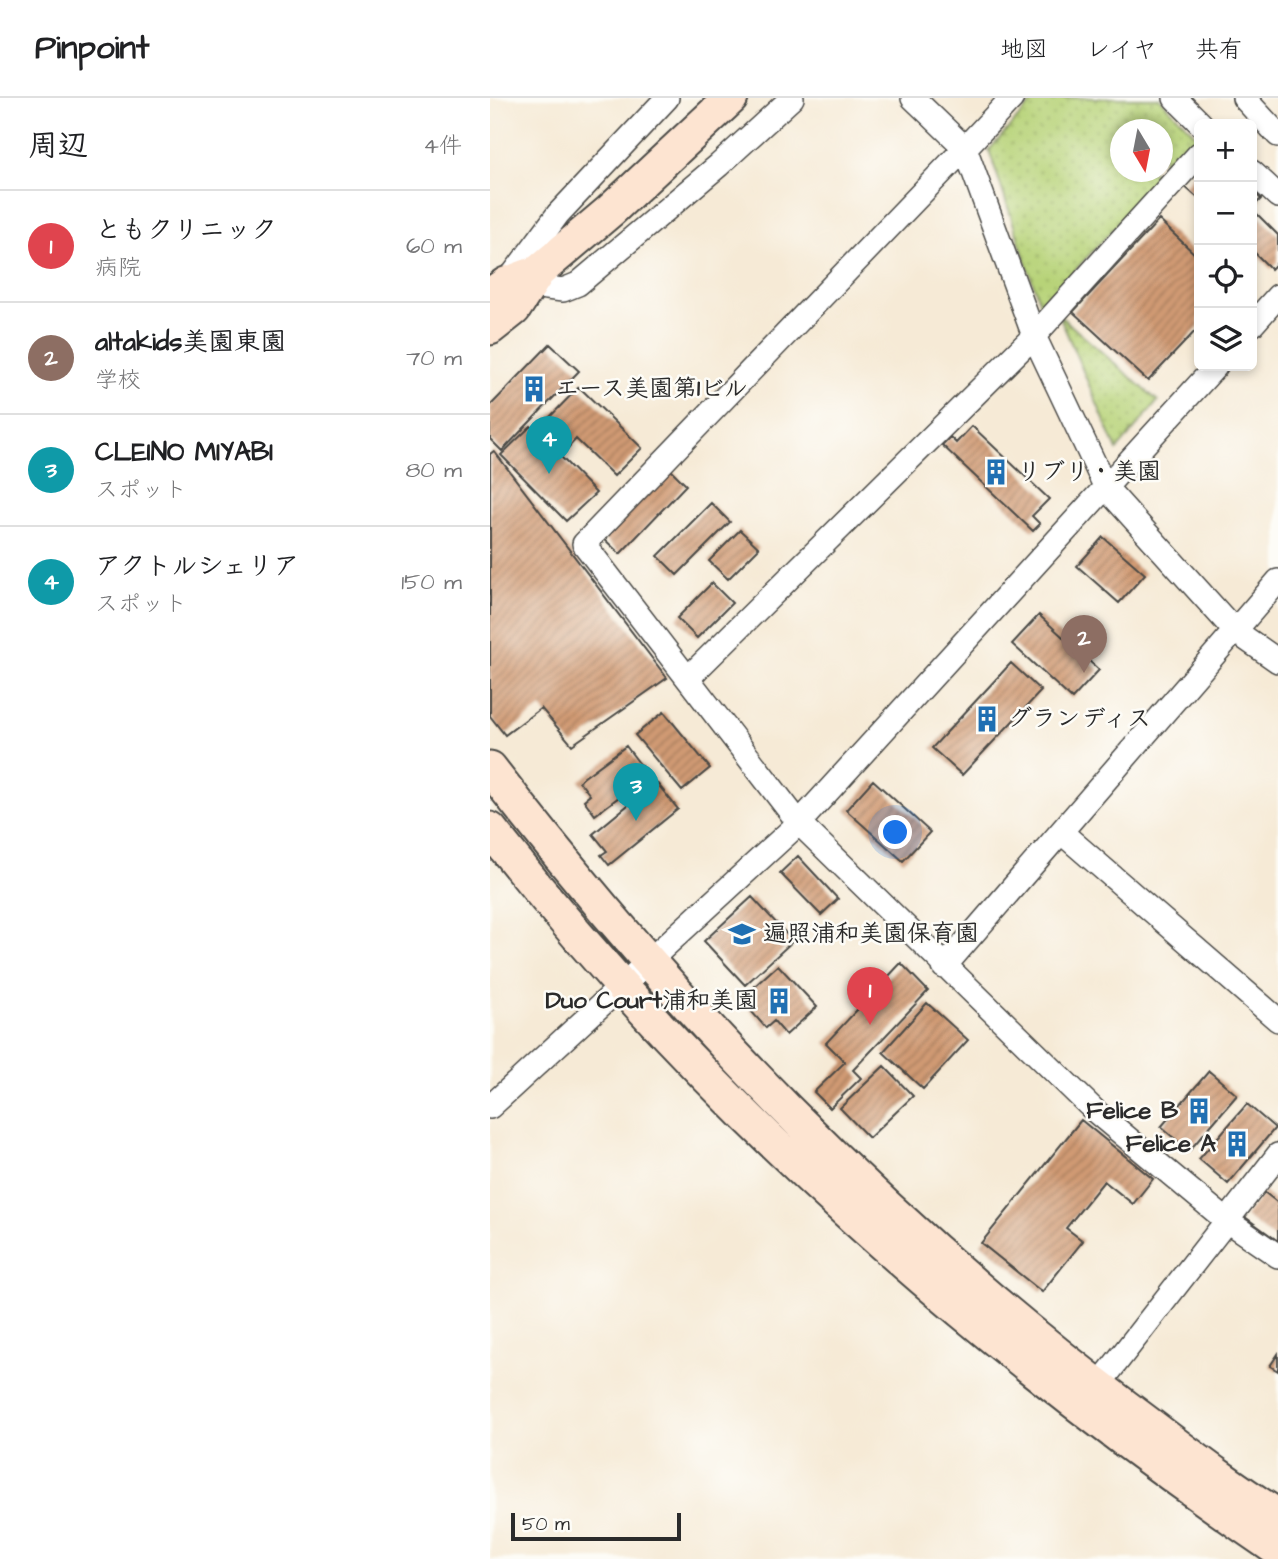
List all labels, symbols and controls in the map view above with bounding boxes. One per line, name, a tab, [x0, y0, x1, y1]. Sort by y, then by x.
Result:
text: Pinpoint	[35, 25, 149, 71]
text: 地図	[1000, 33, 1048, 67]
text: レイヤ	[1086, 33, 1157, 67]
text: 共有	[1195, 33, 1243, 67]
north arrow	[1110, 119, 1173, 182]
map controls	[1194, 119, 1257, 371]
button: +	[1194, 119, 1257, 182]
text: 周辺	[28, 125, 88, 167]
text: 4件	[423, 130, 462, 162]
button: −	[1194, 182, 1257, 245]
text: ともクリニック	[95, 212, 277, 248]
text: 1	[50, 230, 52, 262]
text: 60 m	[406, 230, 462, 262]
button: locate	[1194, 245, 1257, 308]
text: 病院	[95, 252, 141, 284]
button: layers	[1194, 308, 1257, 371]
text: altakids美園東園	[95, 324, 286, 360]
text: 2	[44, 342, 58, 374]
text: 70 m	[406, 342, 462, 374]
text: 学校	[95, 364, 141, 396]
place label: エース美園第1ビル	[555, 372, 748, 406]
building icon: エース美園第1ビル	[519, 374, 549, 404]
pin: 4	[526, 416, 572, 474]
text: CLEINO MIYABI	[95, 434, 273, 470]
text: 3	[45, 454, 57, 486]
text: 80 m	[405, 454, 462, 486]
place label: リブリ・美園	[1017, 455, 1161, 489]
building icon: リブリ・美園	[981, 457, 1011, 487]
text: スポット	[95, 474, 187, 506]
text: アクトルシェリア	[95, 548, 299, 584]
text: 4	[43, 566, 59, 598]
text: 150 m	[401, 566, 462, 598]
text: スポット	[95, 588, 187, 620]
pin: 2	[1061, 615, 1107, 673]
place label: グランディス	[1008, 702, 1151, 736]
building icon: グランディス	[972, 704, 1002, 734]
pin: 3	[613, 763, 659, 821]
your location	[878, 815, 912, 849]
place label: 遍照浦和美園保育園	[763, 917, 979, 951]
school or university icon: 遍照浦和美園保育園	[727, 919, 757, 949]
pin: 1	[847, 967, 893, 1025]
place label: Duo Court浦和美園	[546, 984, 758, 1018]
building icon: Duo Court浦和美園	[764, 986, 794, 1016]
place label: Felice B	[1086, 1094, 1179, 1128]
building icon: Felice B	[1184, 1096, 1214, 1126]
place label: Felice A	[1126, 1127, 1217, 1161]
building icon: Felice A	[1222, 1129, 1252, 1159]
scale bar	[511, 1510, 681, 1542]
text: 50 m	[522, 1511, 570, 1538]

